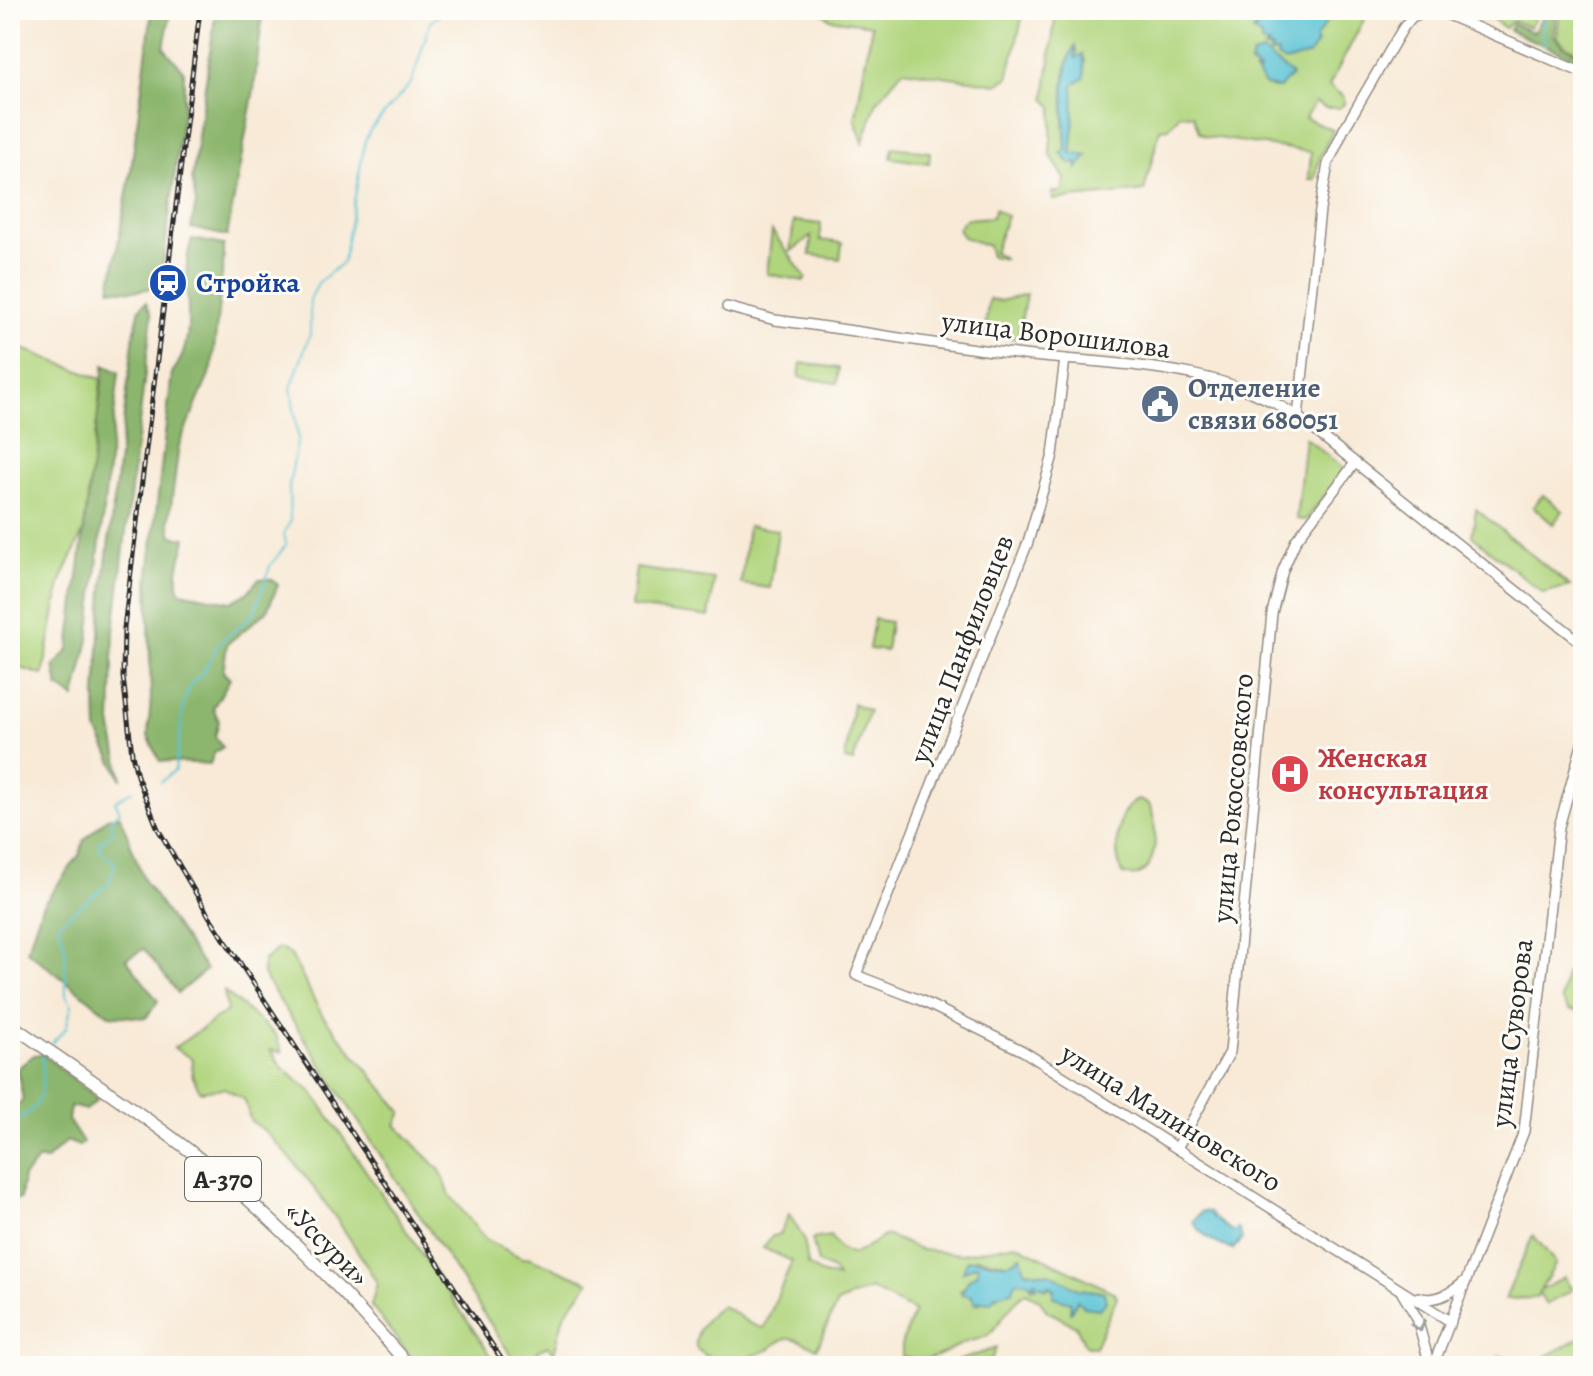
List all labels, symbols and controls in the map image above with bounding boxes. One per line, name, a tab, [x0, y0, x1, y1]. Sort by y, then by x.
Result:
station icon: Стройка	[147, 262, 189, 304]
place label: Стройка	[196, 264, 300, 302]
street label: улица Ворошилова	[938, 302, 1173, 368]
place label: Отделение связи 680051	[1188, 369, 1338, 439]
public building icon: Отделение связи 680051	[1139, 383, 1181, 425]
street label: улица Панфиловцев	[901, 529, 1023, 770]
street label: улица Рокоссовского	[1203, 672, 1263, 925]
place label: Женская консультация	[1318, 739, 1489, 809]
hospital icon: Женская консультация	[1269, 753, 1311, 795]
street label: улица Суворова	[1481, 937, 1542, 1130]
street label: улица Малиновского	[1053, 1034, 1289, 1201]
road number: А-370	[185, 1157, 261, 1201]
street label: «Уссури»	[276, 1193, 378, 1295]
one-way arrow	[1410, 1319, 1426, 1333]

